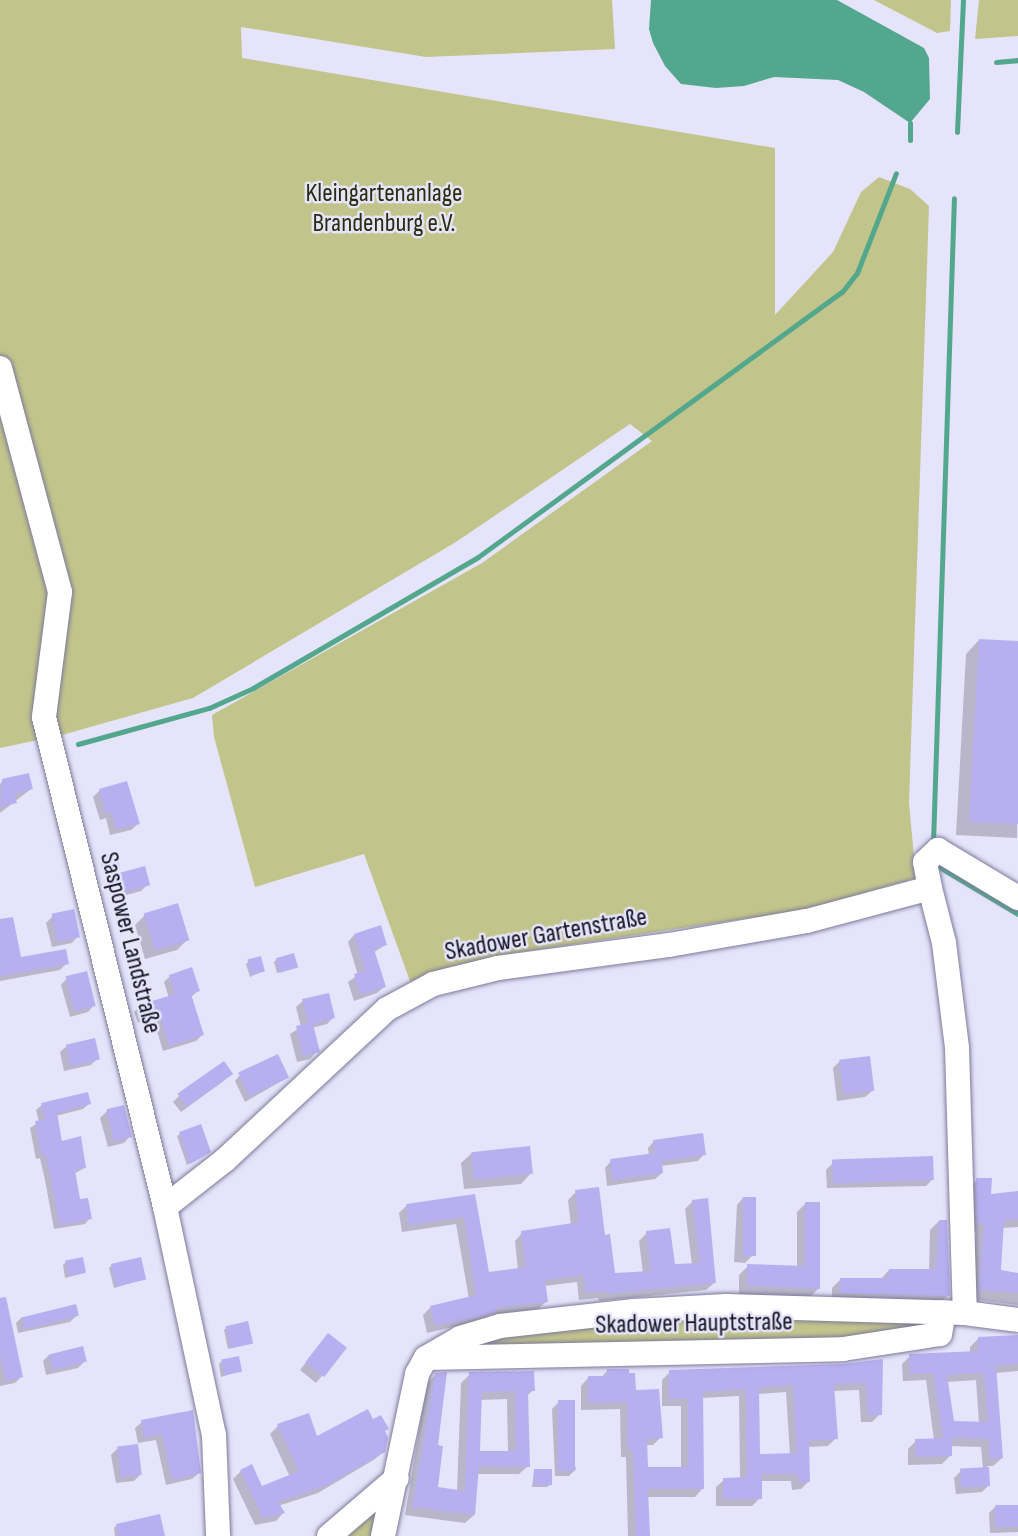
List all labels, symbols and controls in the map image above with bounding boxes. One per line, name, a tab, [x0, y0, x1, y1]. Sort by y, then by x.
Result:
park label: Kleingartenanlage Brandenburg e.V.	[306, 178, 462, 240]
street label: Saspower Landstraße	[92, 849, 168, 1037]
street label: Skadower Gartenstraße	[442, 902, 650, 968]
street label: Skadower Hauptstraße	[595, 1307, 793, 1341]

